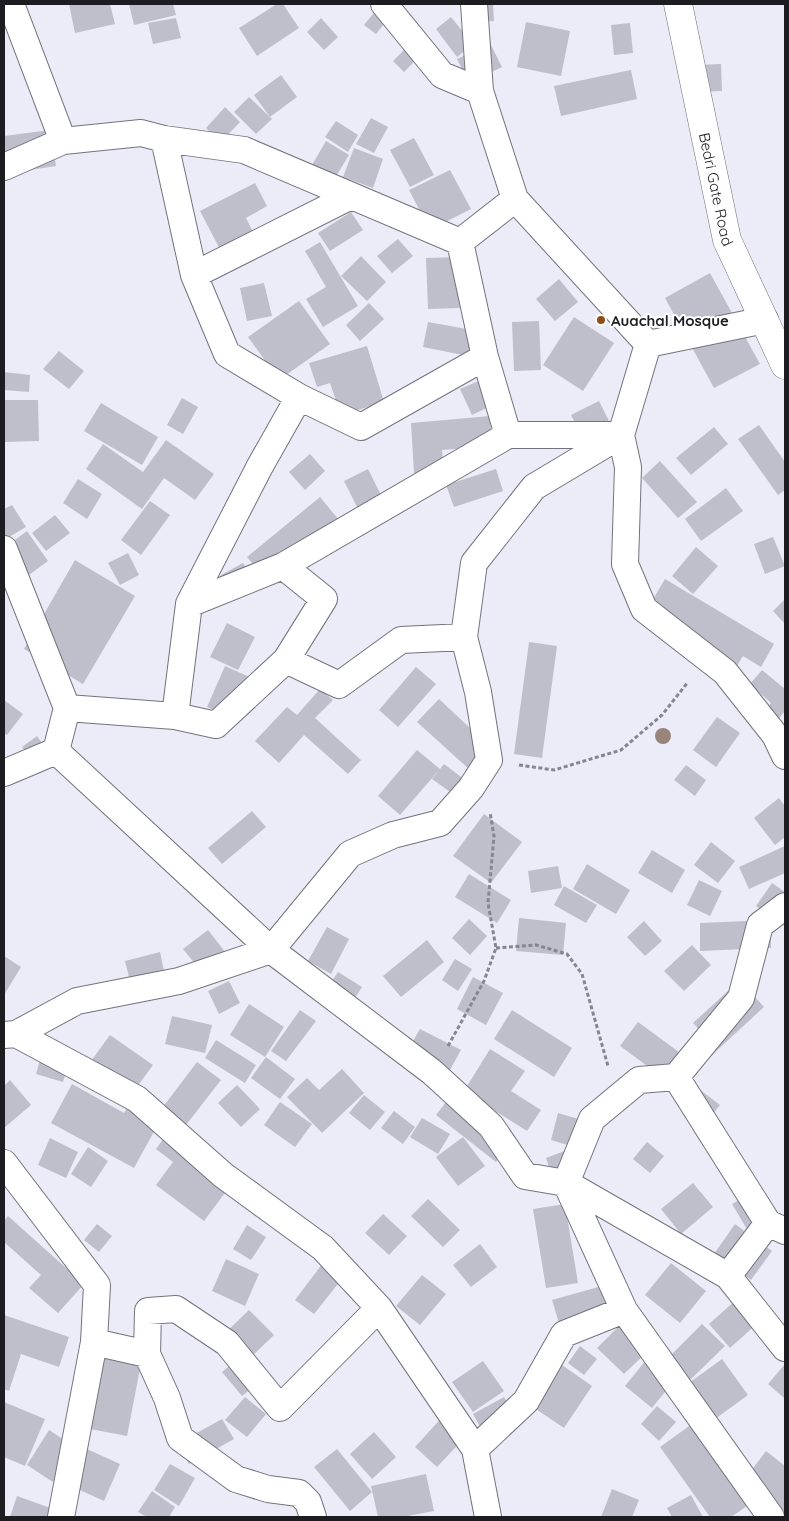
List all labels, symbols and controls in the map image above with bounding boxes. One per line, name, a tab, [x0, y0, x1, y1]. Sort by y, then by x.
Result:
street label: Bedri Gate Road	[695, 131, 738, 249]
place label: Auachal Mosque	[611, 311, 729, 330]
marker: Auachal Mosque	[595, 314, 607, 326]

